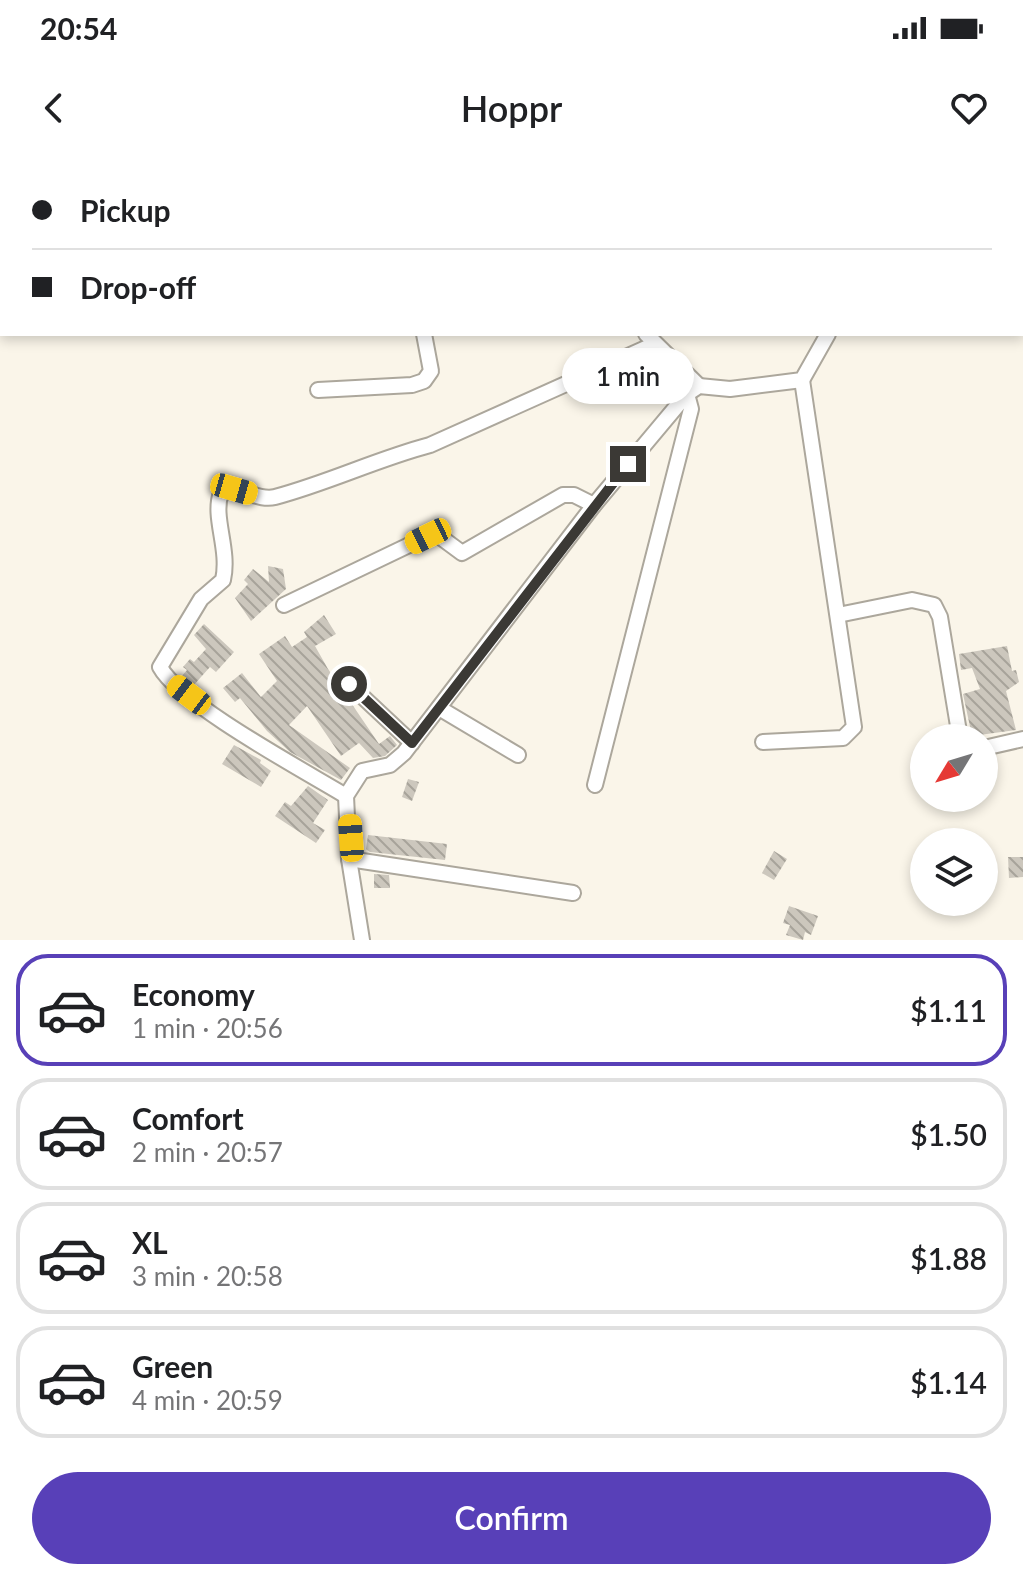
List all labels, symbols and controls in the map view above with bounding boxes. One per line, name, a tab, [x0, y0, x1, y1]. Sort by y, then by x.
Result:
text: 20:54	[40, 10, 117, 46]
icon: back	[32, 86, 76, 130]
text: Hoppr	[461, 86, 562, 130]
icon: heart	[947, 86, 991, 130]
text: Pickup	[80, 192, 171, 228]
text: Drop-off	[80, 269, 196, 305]
callout: 1 min	[562, 348, 694, 404]
text: 1 min	[596, 360, 660, 392]
route end	[610, 446, 646, 482]
car	[208, 471, 260, 507]
car	[401, 515, 455, 557]
route start	[331, 666, 367, 702]
car	[163, 671, 215, 719]
north arrow	[910, 724, 998, 812]
map controls	[910, 724, 998, 916]
car	[337, 813, 365, 863]
button: layers	[910, 828, 998, 916]
icon: car	[36, 974, 108, 1046]
text: Economy	[132, 976, 255, 1012]
text: $1.11	[910, 992, 987, 1028]
text: 1 min · 20:56	[132, 1012, 283, 1044]
icon: car	[36, 1098, 108, 1170]
text: Comfort	[132, 1100, 244, 1136]
text: $1.50	[910, 1116, 987, 1152]
text: 2 min · 20:57	[132, 1136, 283, 1168]
icon: car	[36, 1222, 108, 1294]
text: XL	[132, 1224, 168, 1260]
text: $1.88	[910, 1240, 987, 1276]
text: 3 min · 20:58	[132, 1260, 283, 1292]
icon: car	[36, 1346, 108, 1418]
text: Green	[132, 1348, 213, 1384]
text: $1.14	[910, 1364, 987, 1400]
text: 4 min · 20:59	[132, 1384, 283, 1416]
button: Confirm	[32, 1472, 991, 1564]

